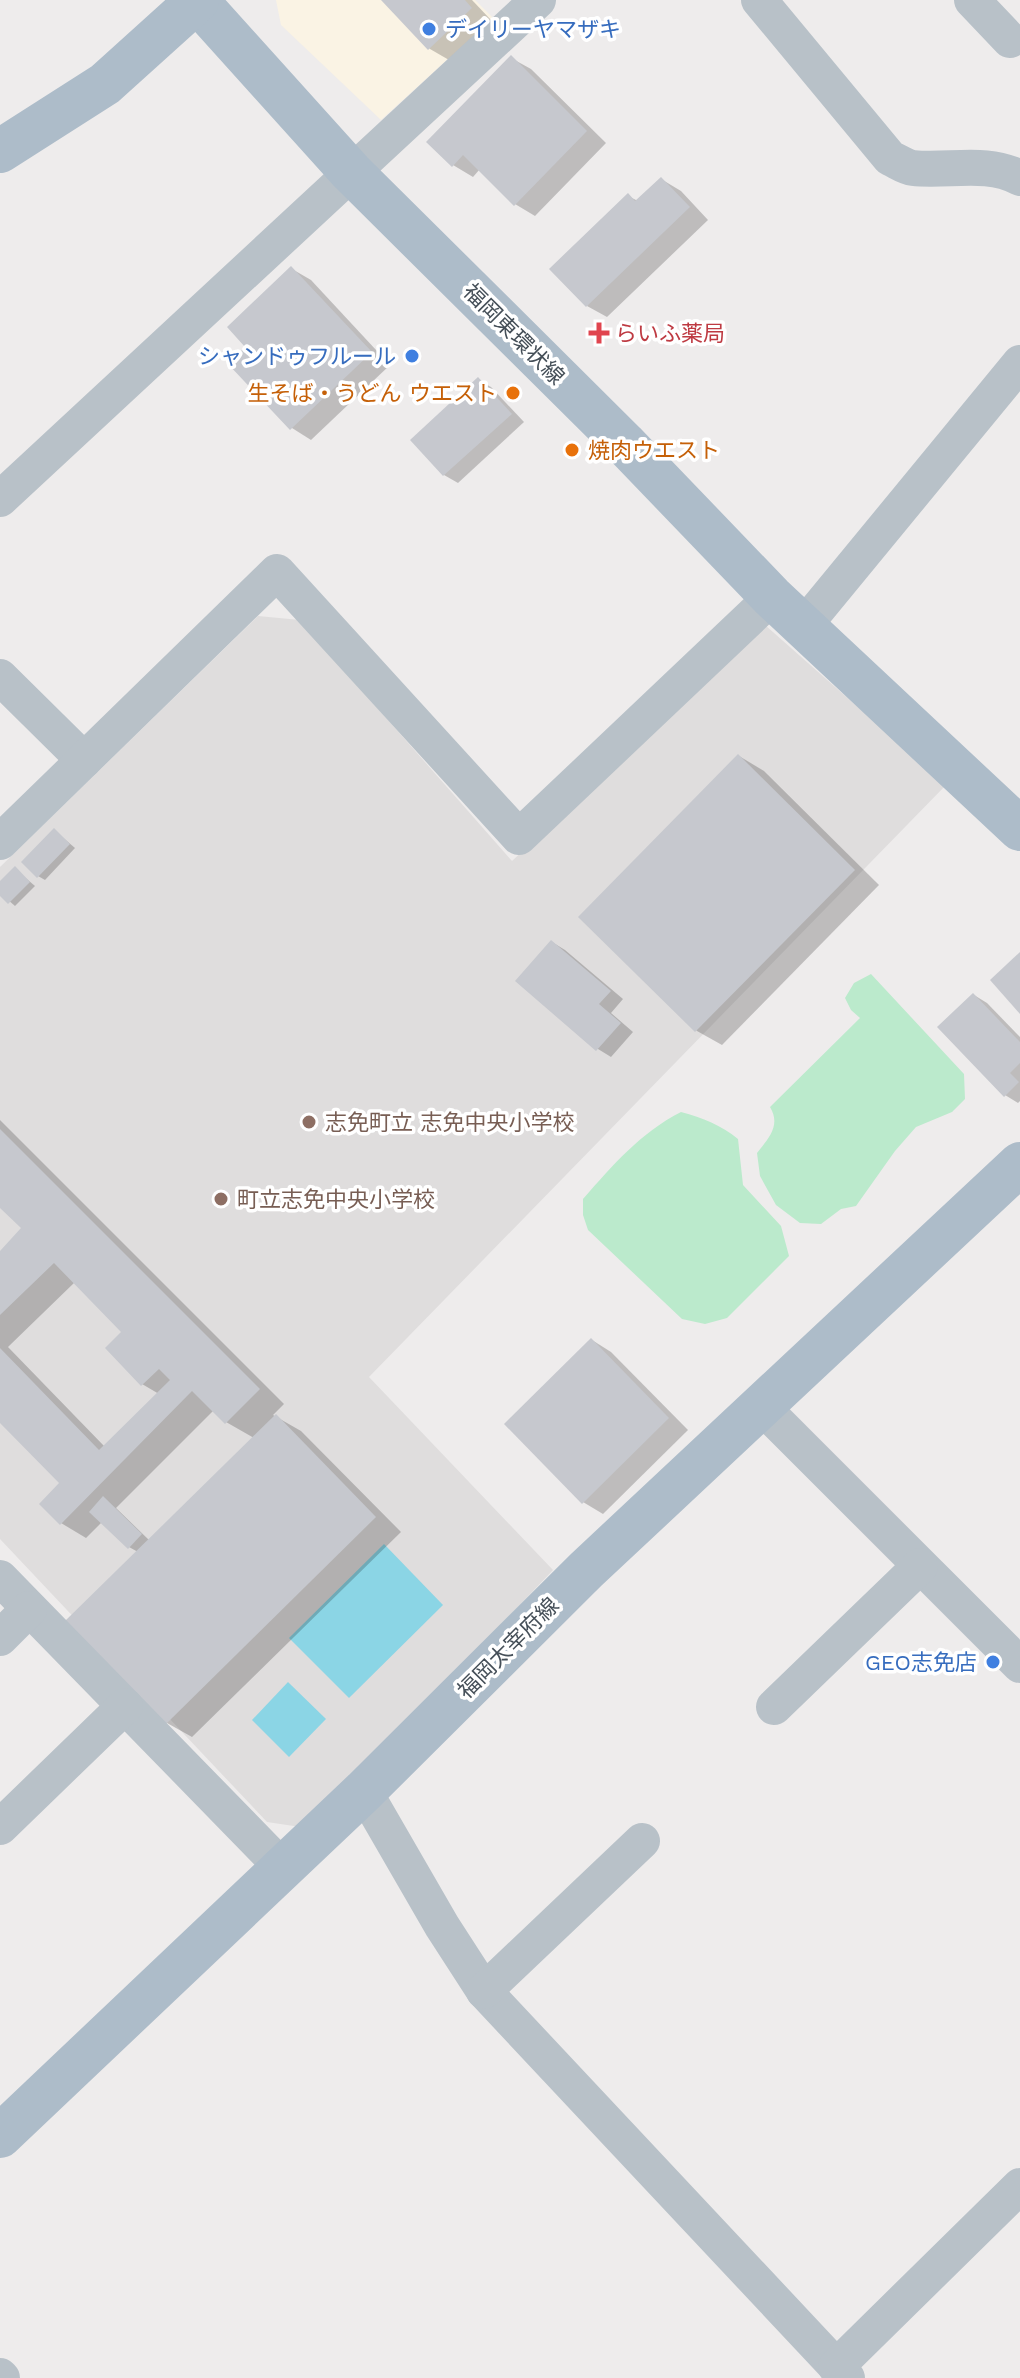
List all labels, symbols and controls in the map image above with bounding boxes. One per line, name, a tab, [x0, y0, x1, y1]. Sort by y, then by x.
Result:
place label: デイリーヤマザキ	[445, 17, 621, 42]
marker: デイリーヤマザキ	[420, 20, 438, 38]
street label: 福岡東環状線	[458, 278, 570, 390]
place label: らいふ薬局	[615, 321, 725, 346]
marker: らいふ薬局	[590, 324, 608, 342]
place label: シャンドゥフルール	[198, 344, 396, 369]
marker: シャンドゥフルール	[403, 347, 421, 365]
place label: 生そば・うどん ウエスト	[247, 381, 497, 406]
marker: 生そば・うどん ウエスト	[504, 384, 522, 402]
place label: 焼肉ウエスト	[588, 438, 720, 463]
marker: 焼肉ウエスト	[563, 441, 581, 459]
place label: 志免町立 志免中央小学校	[325, 1110, 575, 1135]
marker: 志免町立 志免中央小学校	[300, 1113, 318, 1131]
place label: 町立志免中央小学校	[237, 1187, 435, 1212]
marker: 町立志免中央小学校	[212, 1190, 230, 1208]
street label: 福岡太宰府線	[452, 1592, 564, 1704]
place label: GEO志免店	[865, 1650, 977, 1675]
marker: GEO志免店	[984, 1653, 1002, 1671]

